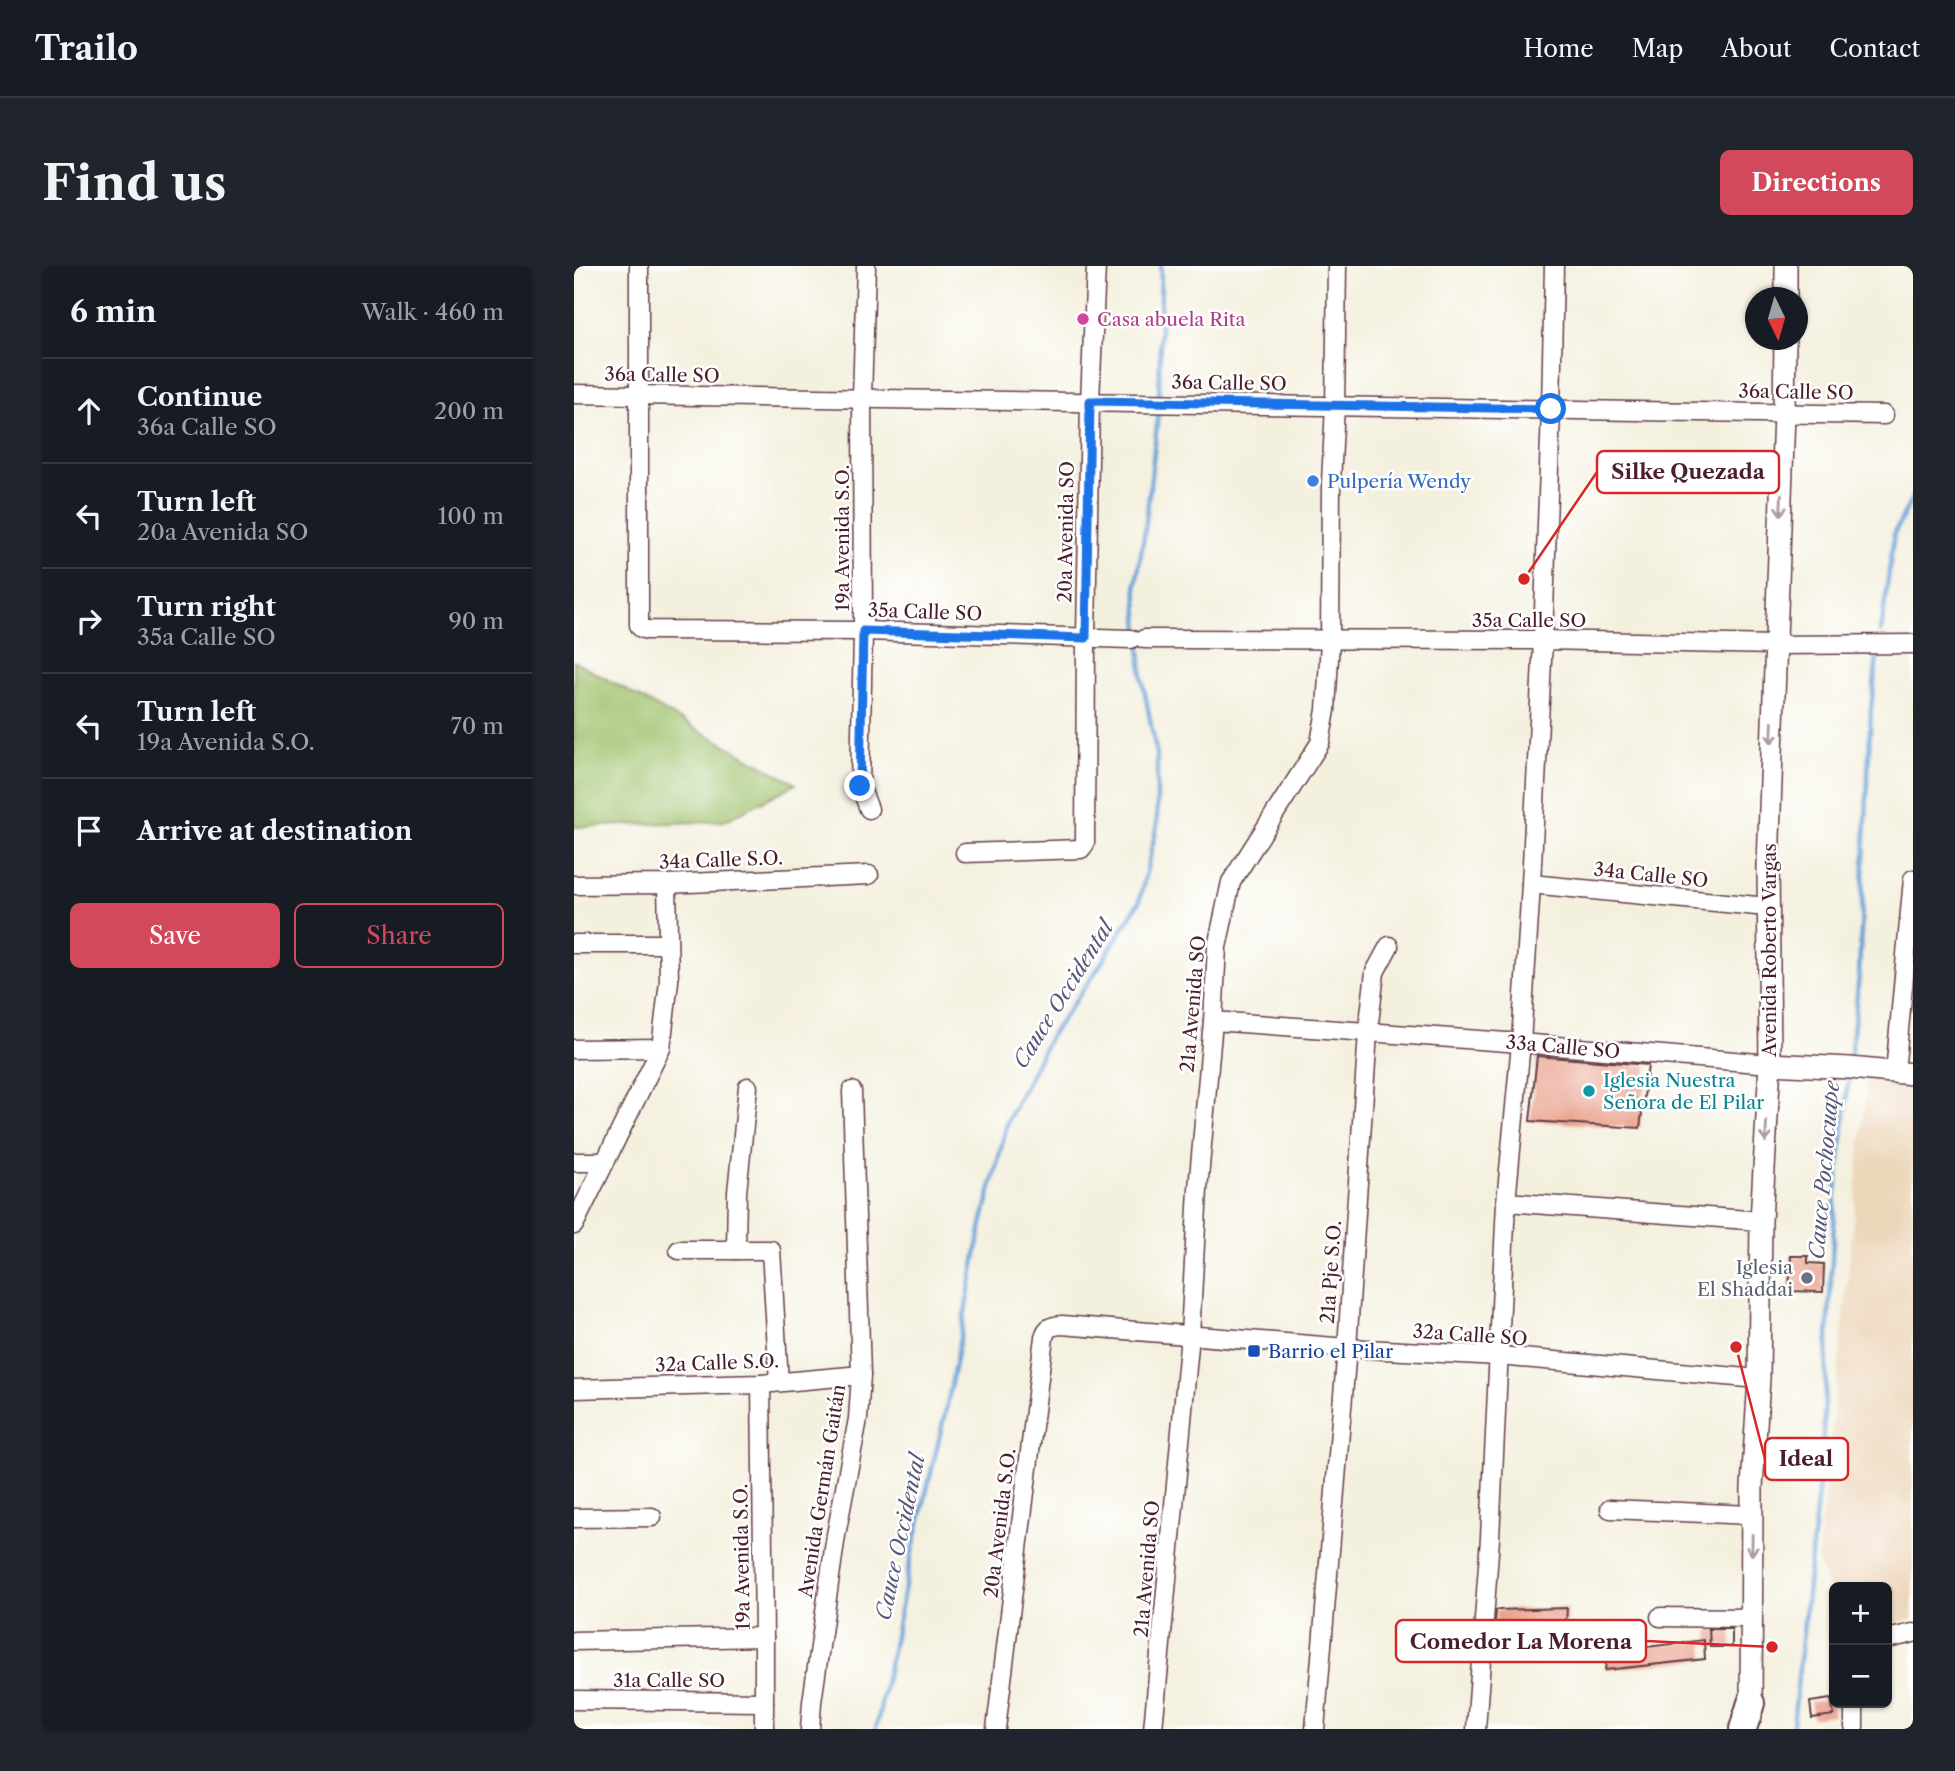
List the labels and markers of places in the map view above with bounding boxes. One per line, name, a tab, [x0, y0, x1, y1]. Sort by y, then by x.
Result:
place label: Casa abuela Rita	[1097, 308, 1246, 331]
marker: Casa abuela Rita	[1075, 311, 1091, 327]
callout: Silke Quezada	[1597, 451, 1779, 493]
place label: Pulpería Wendy	[1327, 470, 1471, 493]
marker: Pulpería Wendy	[1305, 473, 1321, 489]
place label: Iglesia Nuestra Señora de El Pilar	[1603, 1069, 1764, 1114]
marker: Iglesia Nuestra Señora de El Pilar	[1581, 1083, 1597, 1099]
place label: Iglesia El Shaddai	[1697, 1256, 1793, 1301]
marker: Iglesia El Shaddai	[1799, 1270, 1815, 1286]
place label: Barrio el Pilar	[1268, 1340, 1393, 1363]
marker: Barrio el Pilar	[1246, 1343, 1262, 1359]
callout: Ideal	[1765, 1438, 1848, 1480]
callout: Comedor La Morena	[1396, 1620, 1646, 1662]

